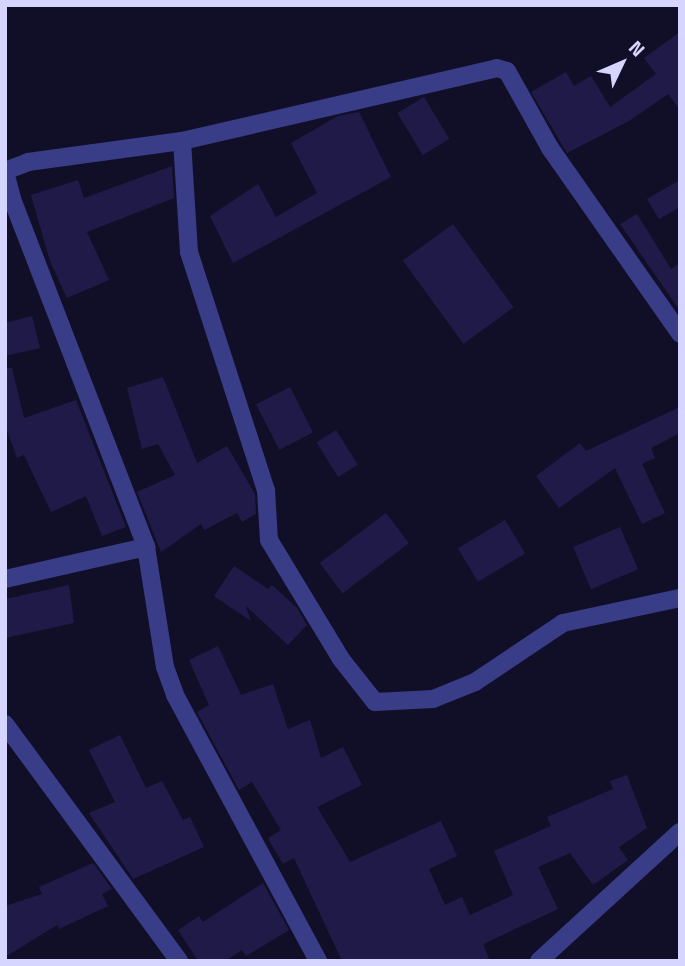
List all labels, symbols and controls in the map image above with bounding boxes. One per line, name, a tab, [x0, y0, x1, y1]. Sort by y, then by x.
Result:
north arrow	[587, 28, 657, 98]
text: N	[622, 33, 652, 63]

